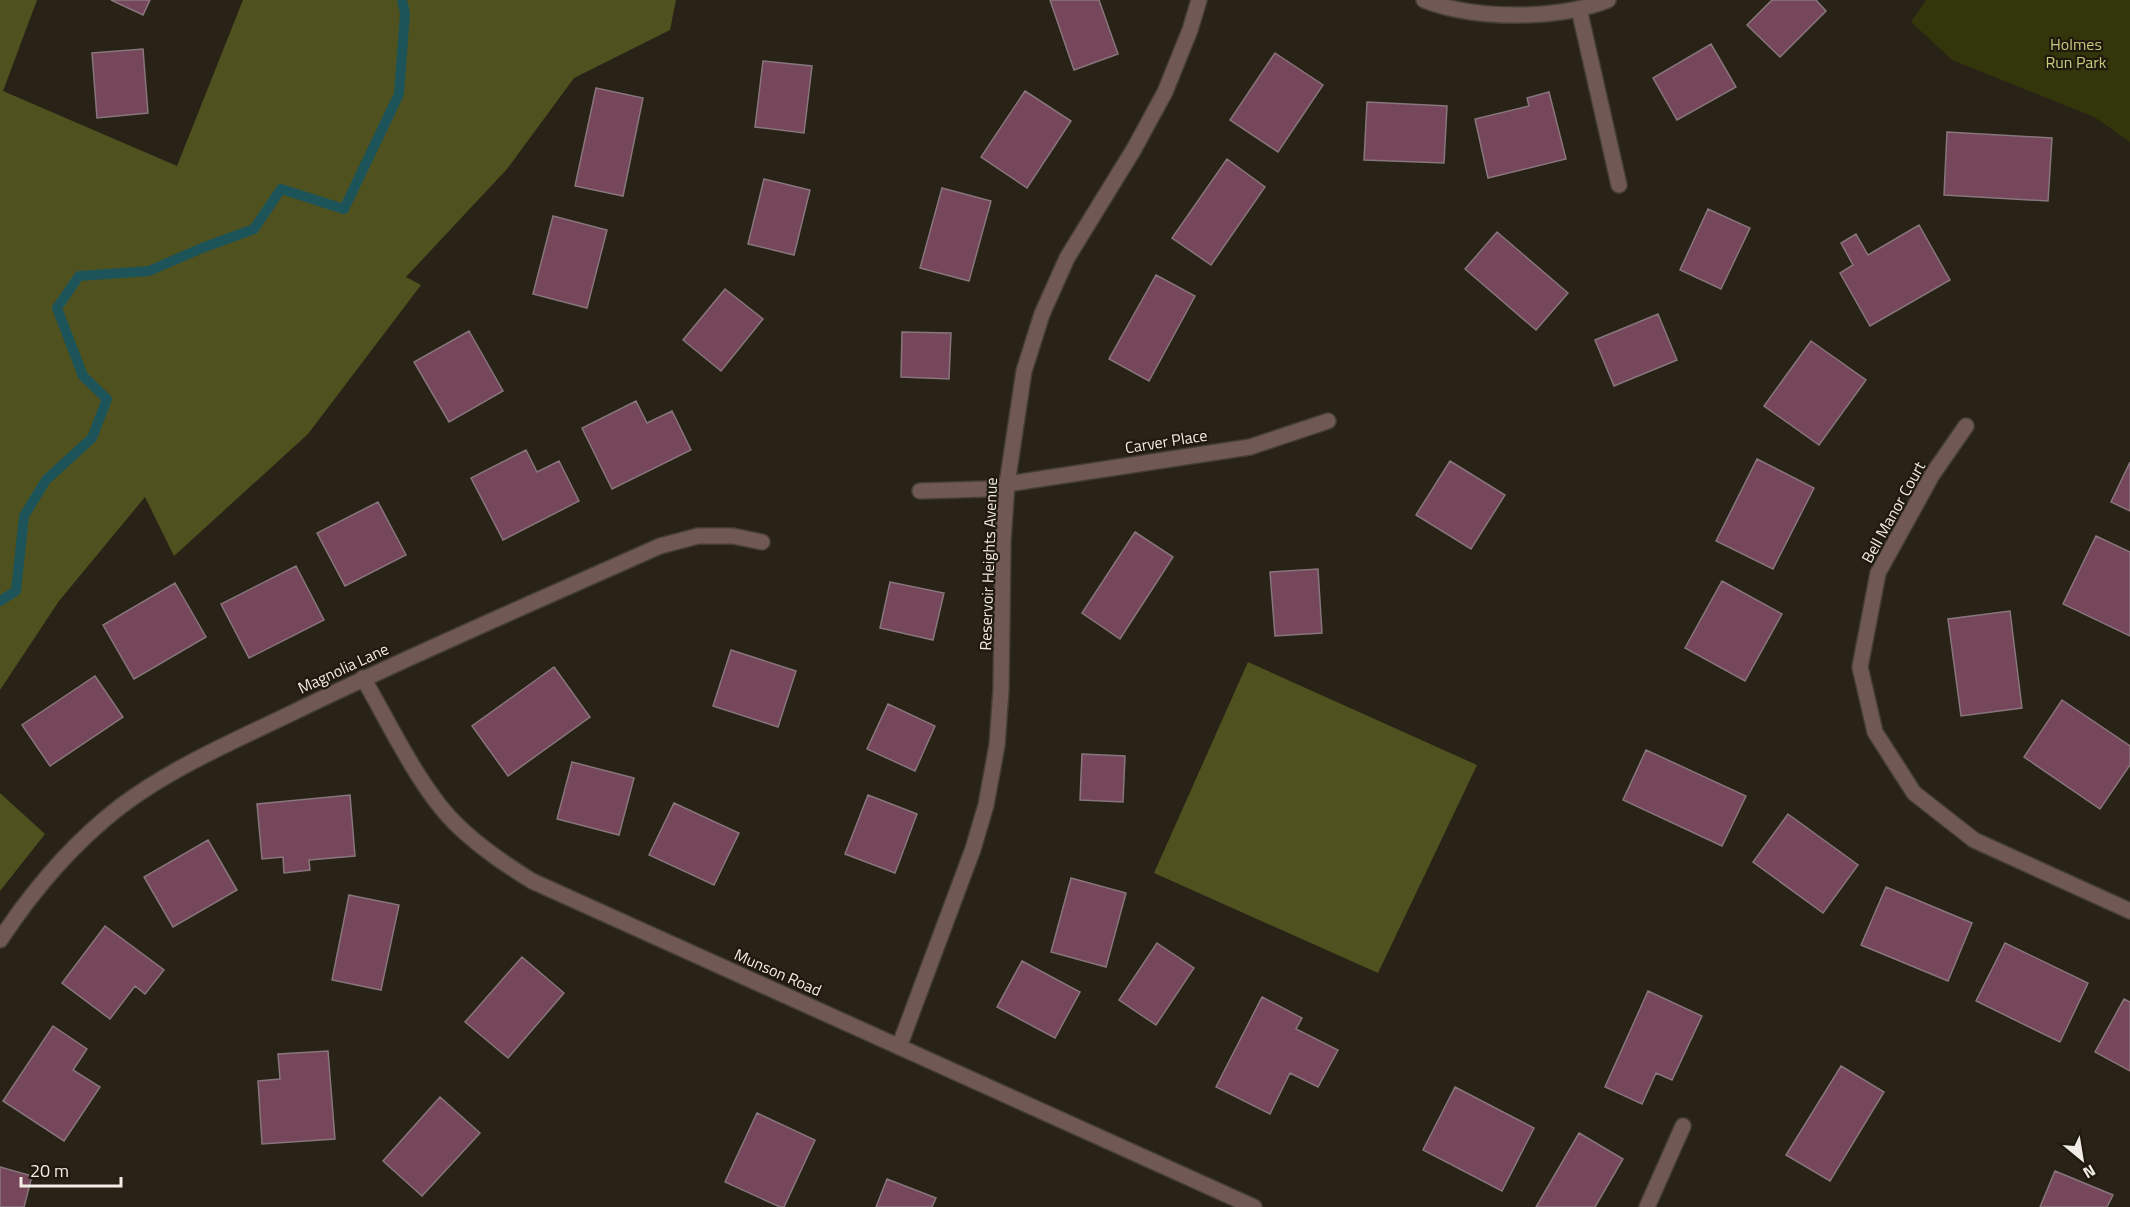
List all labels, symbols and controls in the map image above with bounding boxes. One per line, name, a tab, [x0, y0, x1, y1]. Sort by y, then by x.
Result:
park label: Holmes Run Park	[2045, 32, 2107, 74]
street label: Carver Place	[1123, 423, 1209, 459]
street label: Bell Manor Court	[1855, 456, 1931, 567]
street label: Reservoir Heights Avenue	[973, 477, 1003, 651]
street label: Magnolia Lane	[294, 636, 392, 700]
street label: Munson Road	[731, 942, 825, 1002]
north arrow	[2052, 1129, 2112, 1189]
scale bar	[21, 1150, 122, 1188]
text: 20 m	[30, 1157, 69, 1184]
text: N	[2079, 1159, 2100, 1185]

